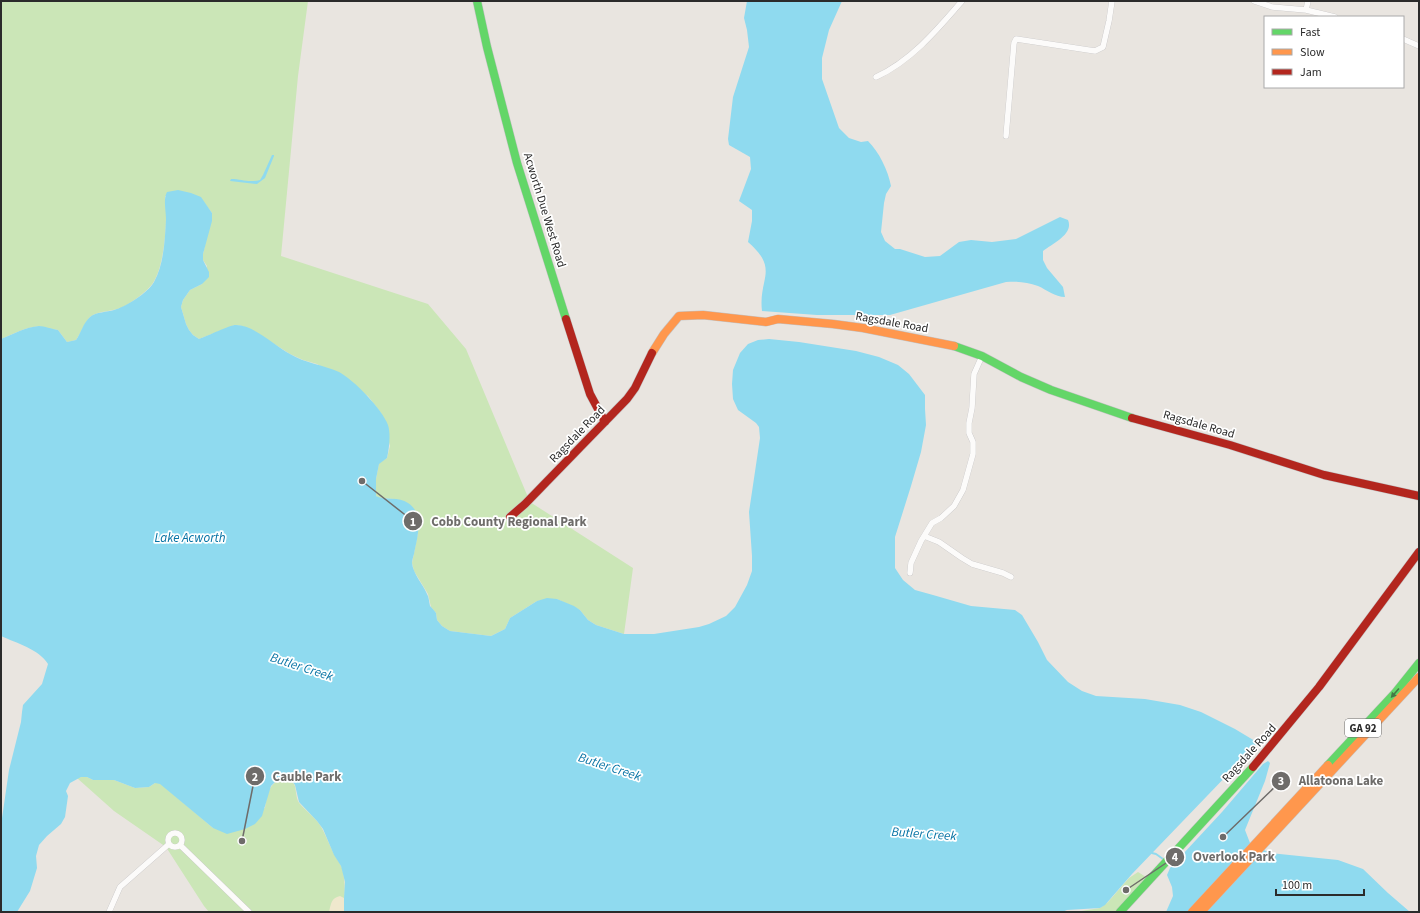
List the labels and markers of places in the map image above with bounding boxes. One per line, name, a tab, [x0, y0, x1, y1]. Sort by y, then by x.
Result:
callout: Cobb County Regional Park	[403, 509, 594, 534]
callout: Cauble Park	[245, 764, 349, 789]
callout: Allatoona Lake	[1271, 768, 1391, 793]
callout: Overlook Park	[1165, 844, 1283, 869]

